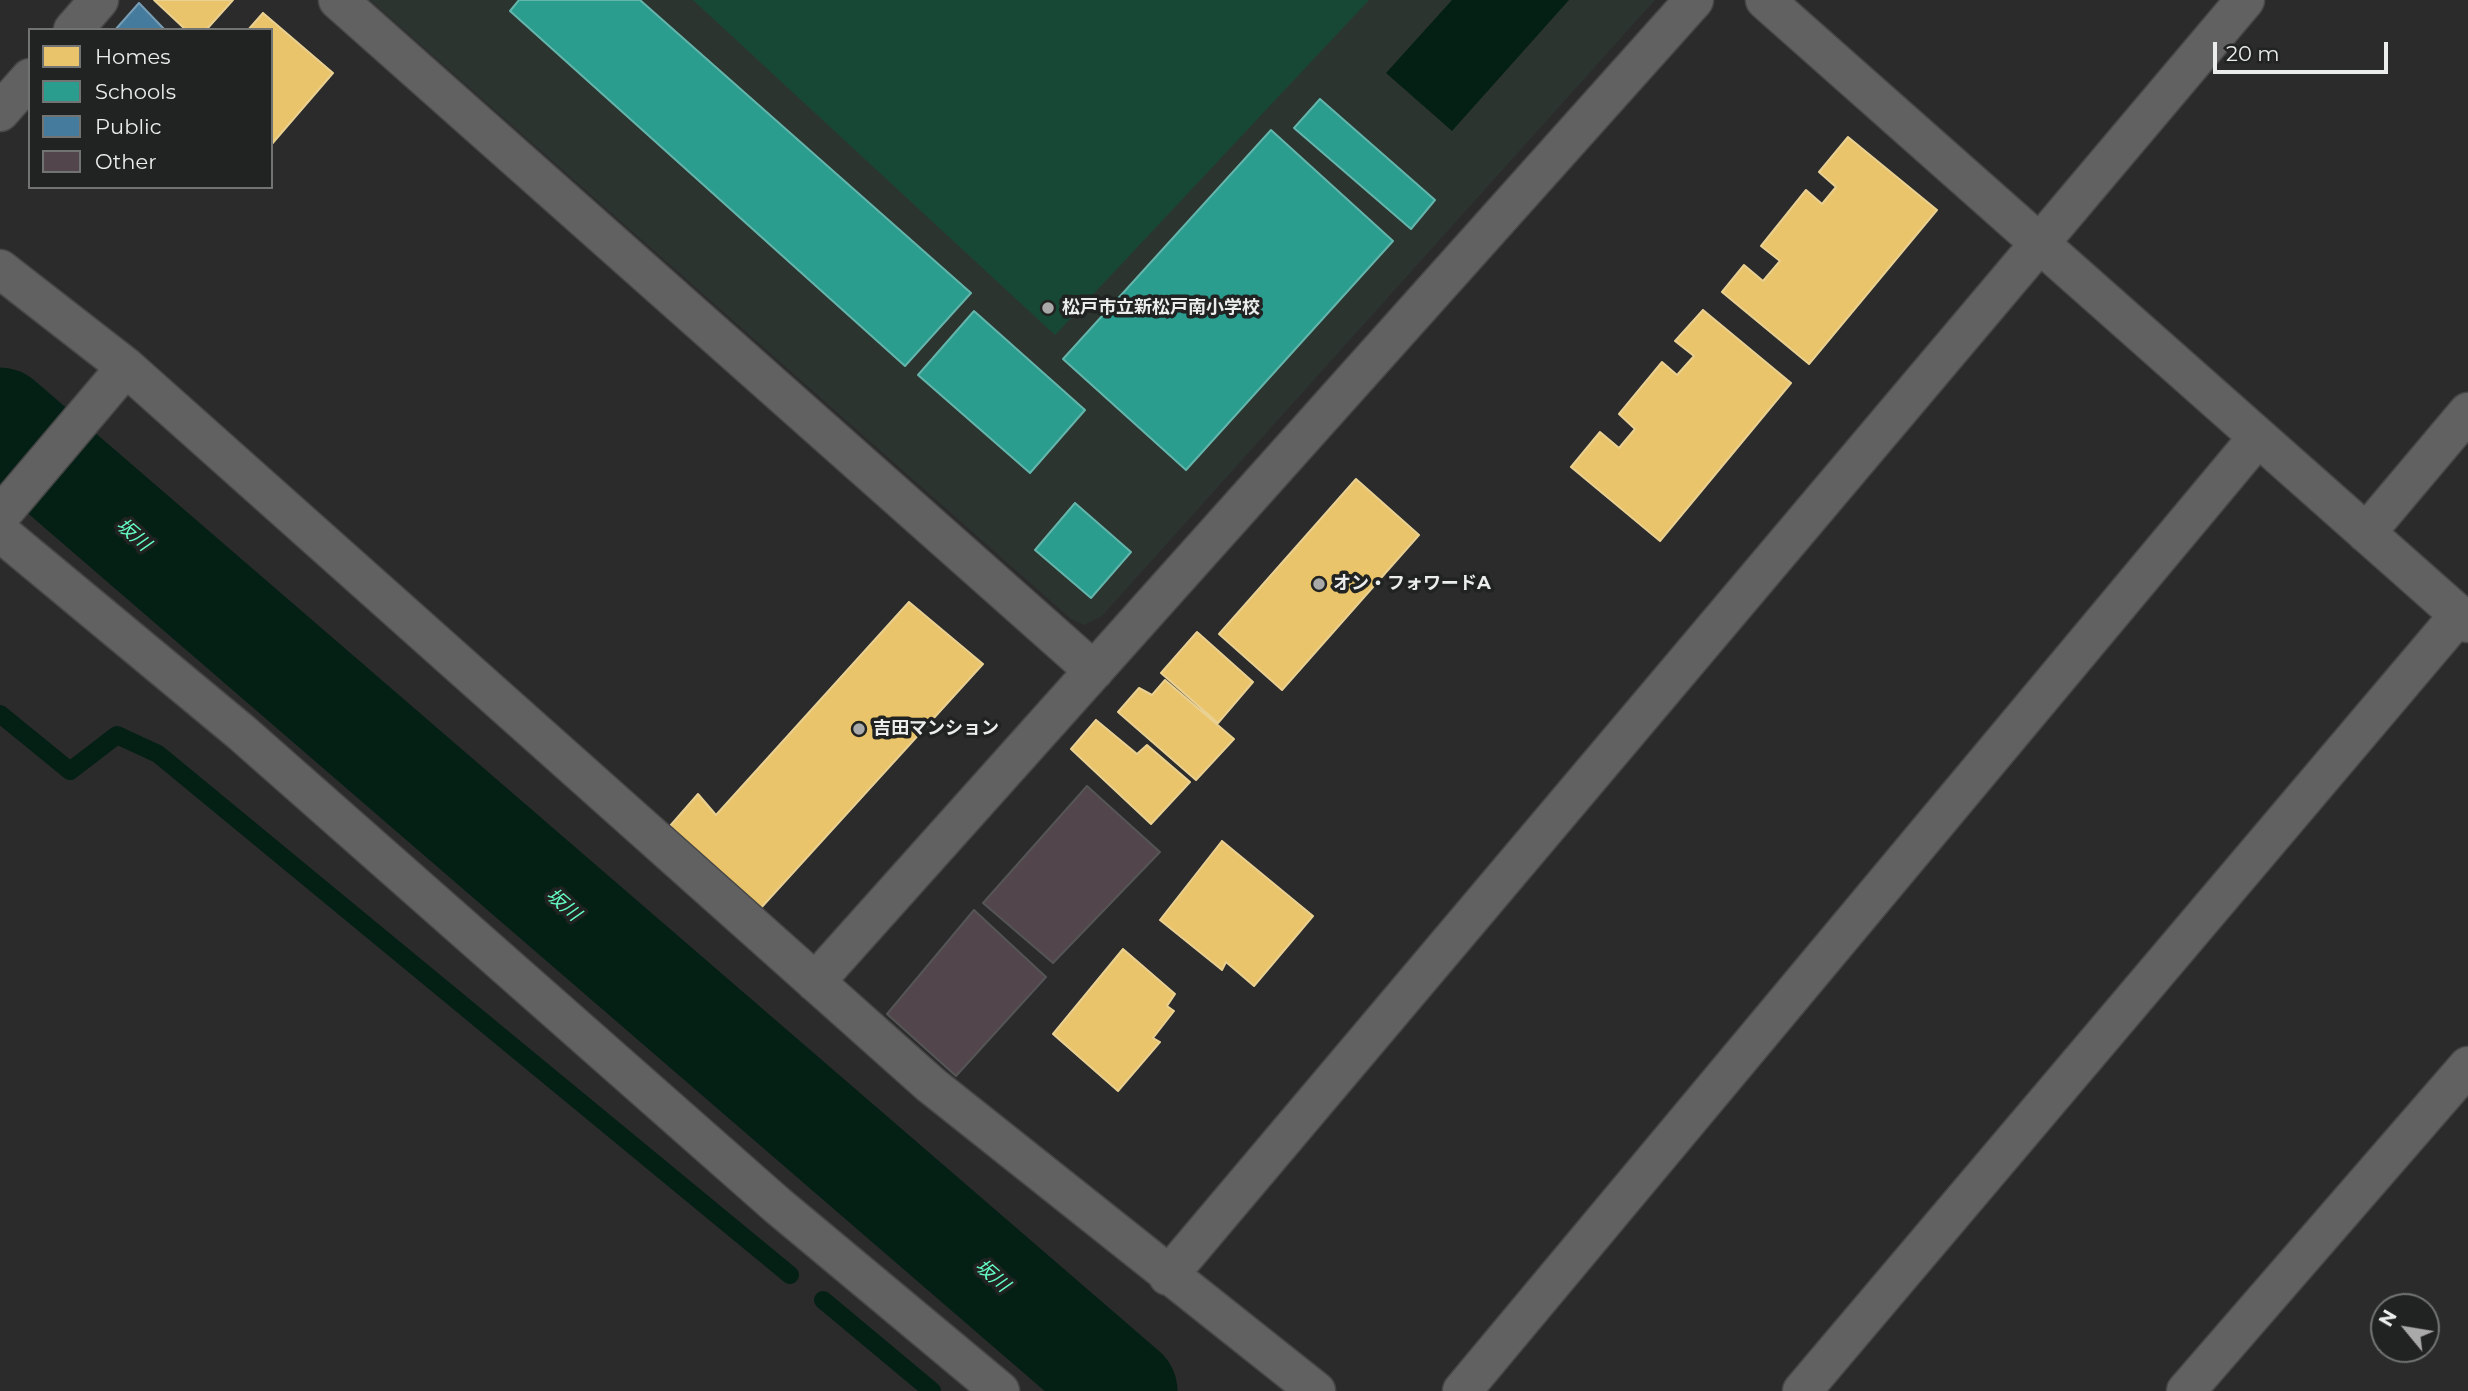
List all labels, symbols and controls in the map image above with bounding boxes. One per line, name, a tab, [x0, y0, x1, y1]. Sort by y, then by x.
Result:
legend	[28, 28, 273, 189]
scale bar	[2216, 28, 2391, 72]
text: 20 m	[2226, 41, 2280, 66]
text: Homes	[95, 44, 170, 69]
text: Schools	[95, 79, 176, 104]
text: Public	[95, 114, 162, 139]
text: Other	[95, 149, 157, 174]
place label: 松戸市立新松戸南小学校	[1062, 297, 1260, 319]
marker: 松戸市立新松戸南小学校	[1040, 300, 1056, 316]
water label: 坂川	[111, 514, 155, 556]
place label: オン・フォワードA	[1333, 573, 1491, 595]
marker: オン・フォワードA	[1311, 576, 1327, 592]
place label: 吉田マンション	[873, 718, 999, 740]
marker: 吉田マンション	[851, 721, 867, 737]
water label: 坂川	[541, 884, 585, 926]
water label: 坂川	[970, 1255, 1014, 1297]
north arrow	[2370, 1293, 2440, 1363]
text: N	[2374, 1306, 2402, 1331]

